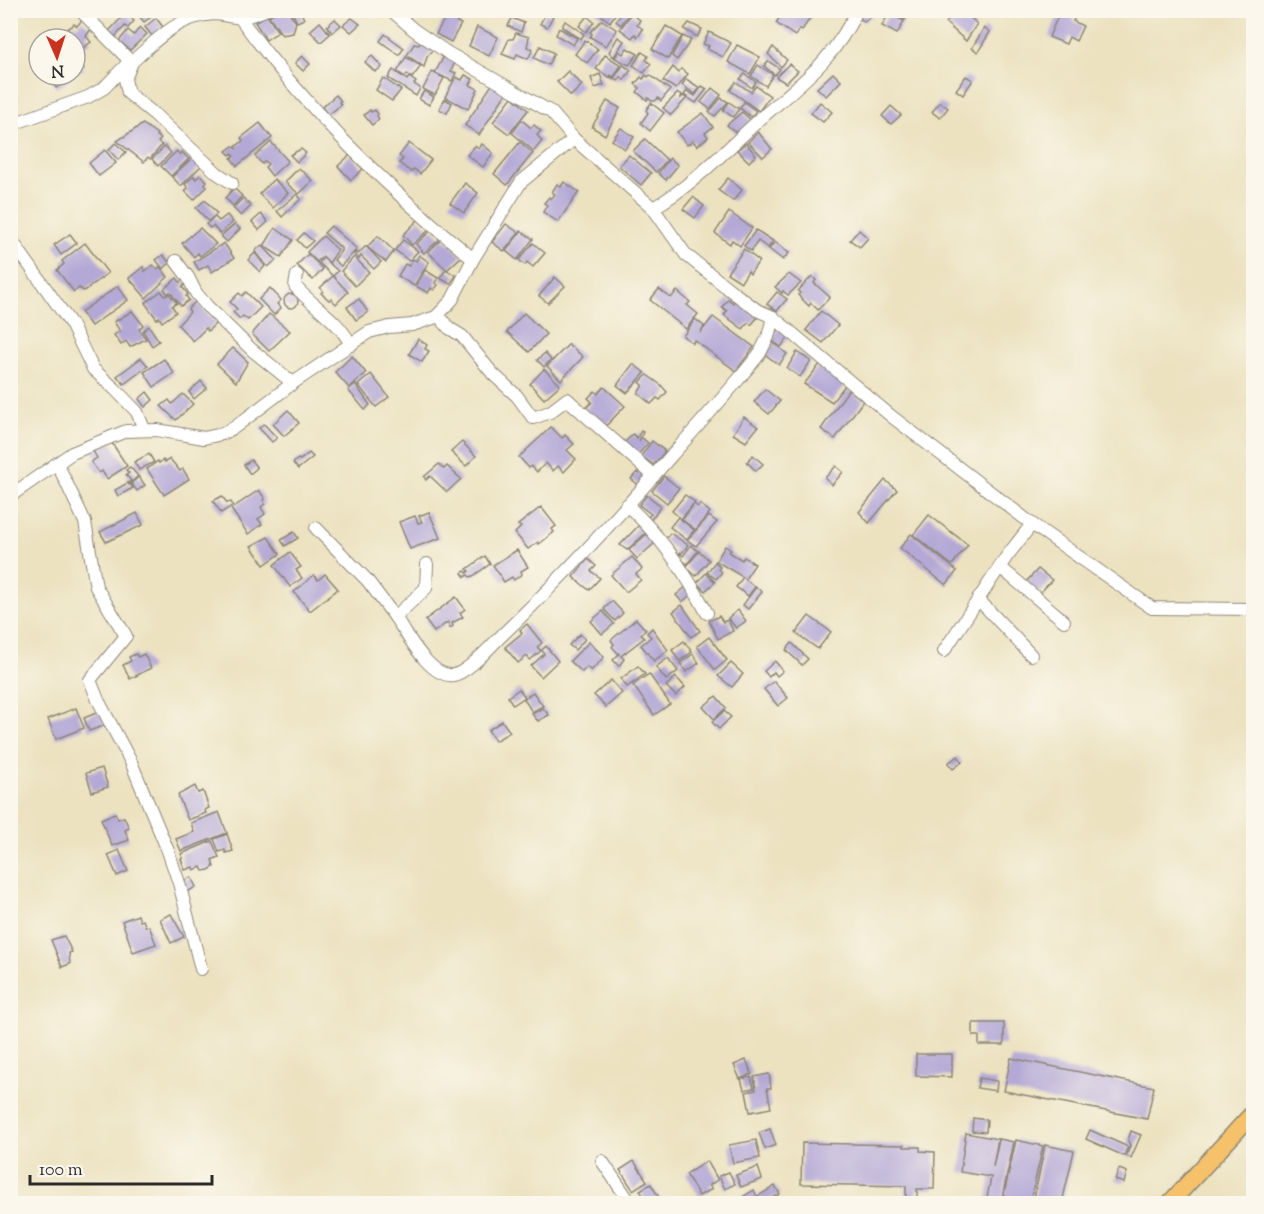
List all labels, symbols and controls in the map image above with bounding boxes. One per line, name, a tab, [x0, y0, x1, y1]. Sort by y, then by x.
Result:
north arrow	[27, 27, 87, 87]
text: N	[50, 58, 65, 81]
scale bar	[30, 1148, 212, 1186]
text: 100 m	[39, 1158, 83, 1184]

